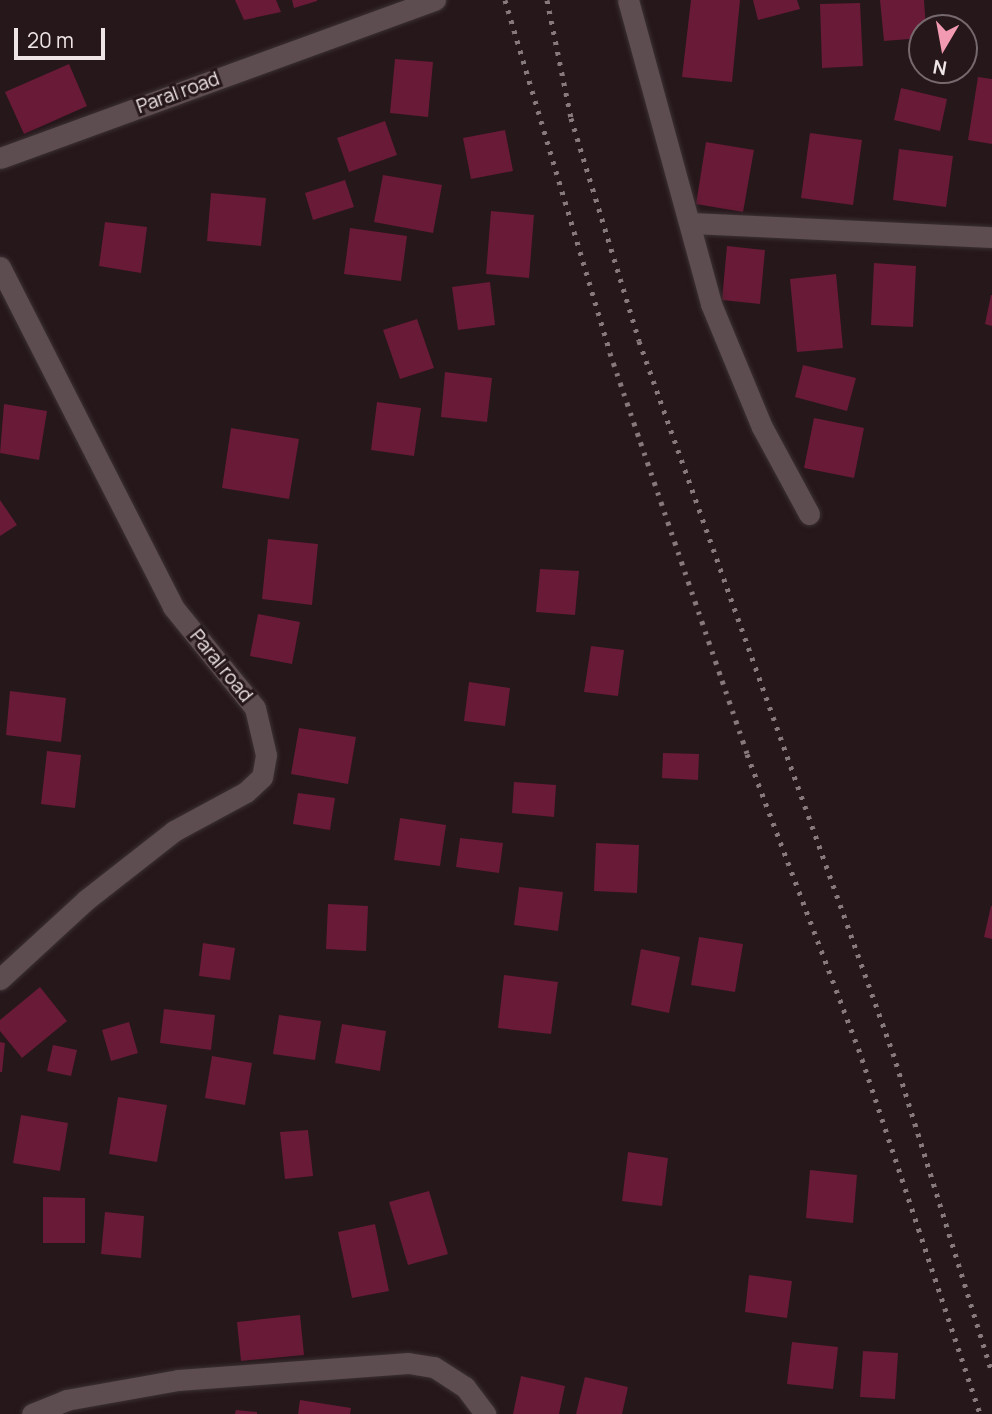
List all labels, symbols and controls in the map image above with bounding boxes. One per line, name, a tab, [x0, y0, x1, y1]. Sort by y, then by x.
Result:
scale bar	[18, 14, 108, 58]
north arrow	[908, 14, 978, 84]
text: 20 m	[27, 26, 74, 54]
text: N	[931, 54, 949, 82]
street label: Paral road	[133, 67, 223, 119]
street label: Paral road	[185, 625, 257, 707]

